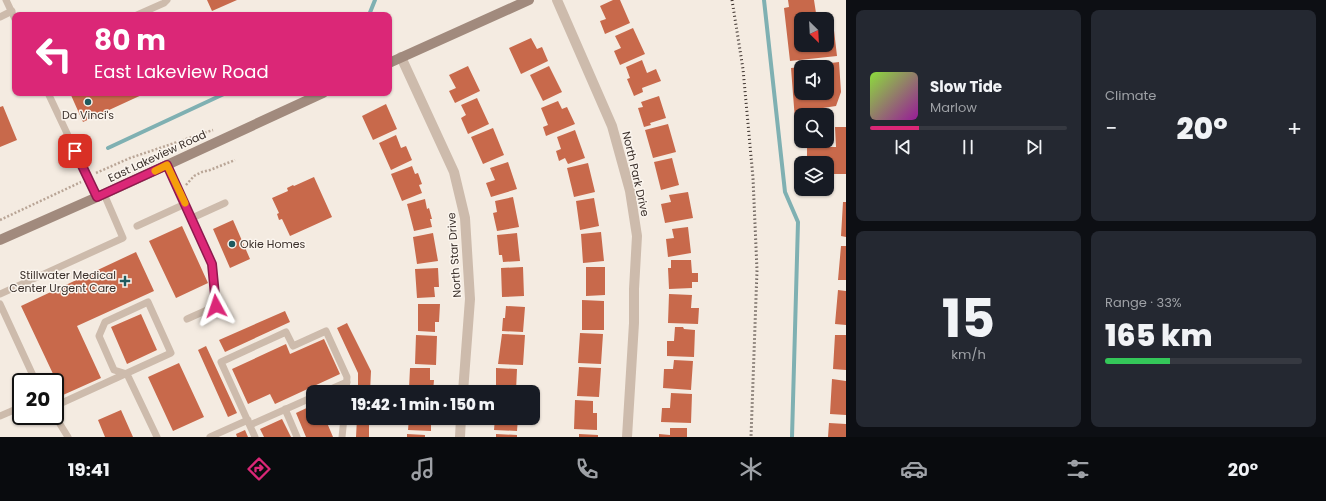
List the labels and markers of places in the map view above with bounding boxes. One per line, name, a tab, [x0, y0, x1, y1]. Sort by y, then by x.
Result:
marker: Da Vinci's	[83, 97, 93, 107]
place label: Da Vinci's	[62, 107, 114, 123]
pin	[58, 134, 92, 168]
place label: Okie Homes	[240, 236, 306, 252]
marker: Okie Homes	[227, 239, 237, 249]
place label: Stillwater Medical Center Urgent Care	[9, 267, 116, 296]
marker: Stillwater Medical Center Urgent Care	[119, 275, 131, 287]

